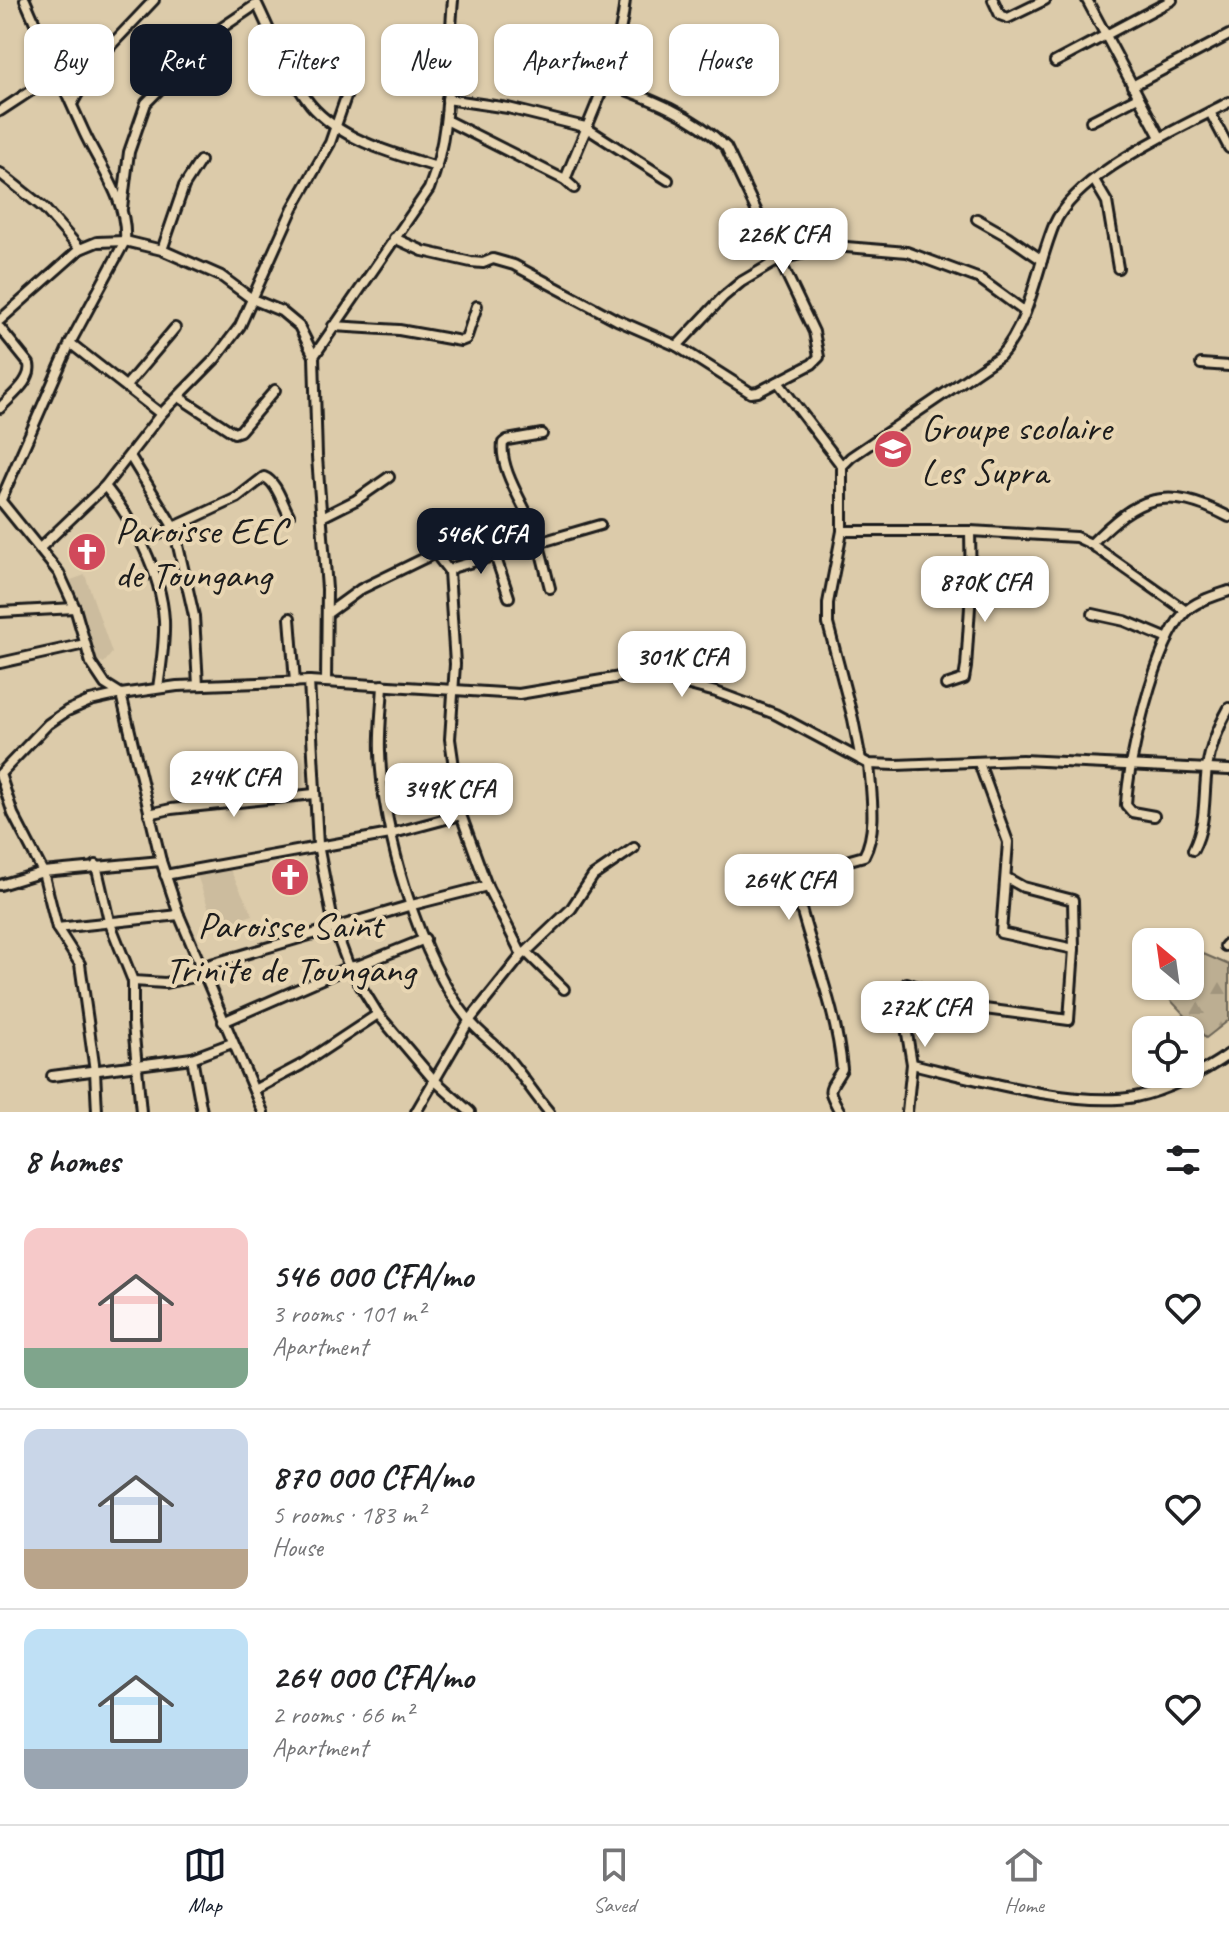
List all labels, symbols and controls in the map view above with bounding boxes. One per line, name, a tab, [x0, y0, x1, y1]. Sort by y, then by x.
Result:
chip: Buy	[24, 24, 114, 96]
chip: Rent	[130, 24, 232, 96]
chip: Filters	[248, 24, 365, 96]
chip: New	[381, 24, 478, 96]
chip: Apartment	[494, 24, 653, 96]
chip: House	[669, 24, 779, 96]
pin: 226K CFA	[700, 208, 866, 276]
text: 226K CFA	[737, 217, 829, 250]
place label: Groupe scolaire Les Supra	[921, 404, 1114, 495]
school or university icon: Groupe scolaire Les Supra	[872, 428, 914, 470]
place label: Paroisse EEC de Toungang	[115, 507, 292, 598]
pin: 546K CFA	[398, 508, 564, 576]
text: 546K CFA	[435, 517, 527, 550]
church icon: Paroisse EEC de Toungang	[66, 531, 108, 573]
pin: 870K CFA	[902, 556, 1068, 624]
text: 870K CFA	[939, 565, 1031, 598]
pin: 301K CFA	[599, 631, 765, 699]
text: 301K CFA	[636, 640, 728, 673]
pin: 244K CFA	[151, 751, 317, 819]
text: 244K CFA	[188, 760, 280, 793]
pin: 349K CFA	[366, 763, 532, 831]
text: 349K CFA	[403, 772, 495, 805]
pin: 264K CFA	[706, 854, 872, 922]
church icon: Paroisse Saint Trinite de Toungang	[269, 856, 311, 898]
text: 264K CFA	[743, 863, 835, 896]
place label: Paroisse Saint Trinite de Toungang	[165, 902, 417, 993]
north arrow	[1132, 928, 1204, 1000]
map controls	[1132, 928, 1204, 1088]
pin: 272K CFA	[842, 981, 1008, 1049]
text: 272K CFA	[879, 990, 971, 1023]
button: locate	[1132, 1016, 1204, 1088]
icon: filters	[1161, 1138, 1205, 1182]
text: 8 homes	[24, 1139, 120, 1182]
text: 546 000 CFA/mo	[272, 1254, 473, 1297]
icon: home	[88, 1260, 184, 1356]
icon: heart	[1161, 1286, 1205, 1330]
text: 3 rooms · 101 m²	[272, 1297, 424, 1330]
text: Apartment	[272, 1330, 368, 1363]
text: 870 000 CFA/mo	[272, 1455, 473, 1498]
icon: home	[88, 1461, 184, 1557]
icon: heart	[1161, 1487, 1205, 1531]
text: 5 rooms · 183 m²	[272, 1498, 424, 1531]
text: House	[272, 1531, 323, 1564]
text: 264 000 CFA/mo	[272, 1655, 474, 1698]
icon: home	[88, 1661, 184, 1757]
icon: heart	[1161, 1687, 1205, 1731]
text: 2 rooms · 66 m²	[272, 1698, 413, 1731]
text: Apartment	[272, 1731, 368, 1764]
tab: Map	[183, 1843, 227, 1919]
tab: Saved	[592, 1843, 636, 1919]
tab: Home	[1002, 1843, 1046, 1919]

